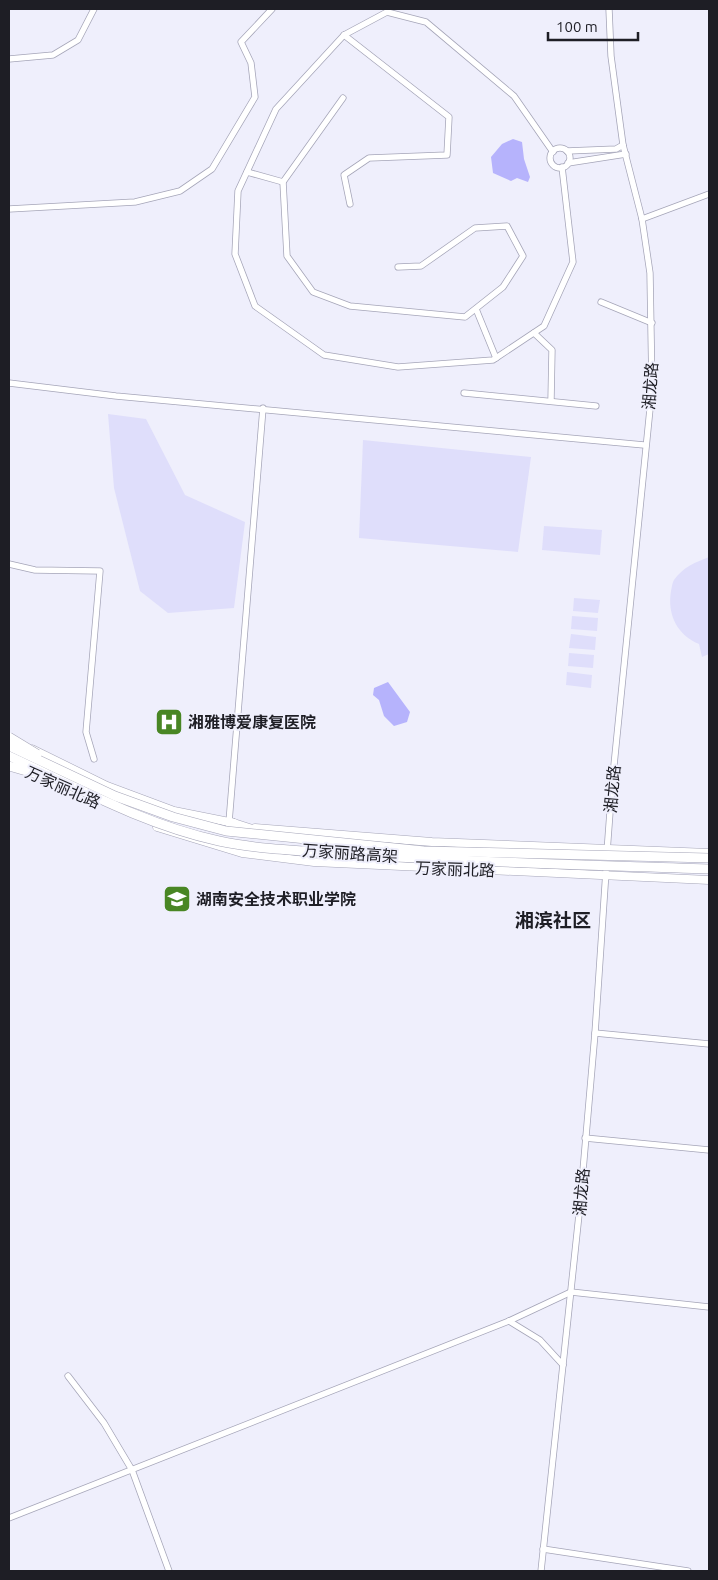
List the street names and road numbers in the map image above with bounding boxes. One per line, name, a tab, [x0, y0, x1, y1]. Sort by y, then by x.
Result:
street label: 湘龙路	[639, 361, 661, 411]
street label: 万家丽北路	[23, 763, 103, 811]
street label: 湘龙路	[601, 764, 623, 814]
street label: 万家丽路高架	[301, 841, 399, 865]
street label: 万家丽北路	[415, 859, 495, 879]
street label: 湘龙路	[570, 1167, 592, 1217]

